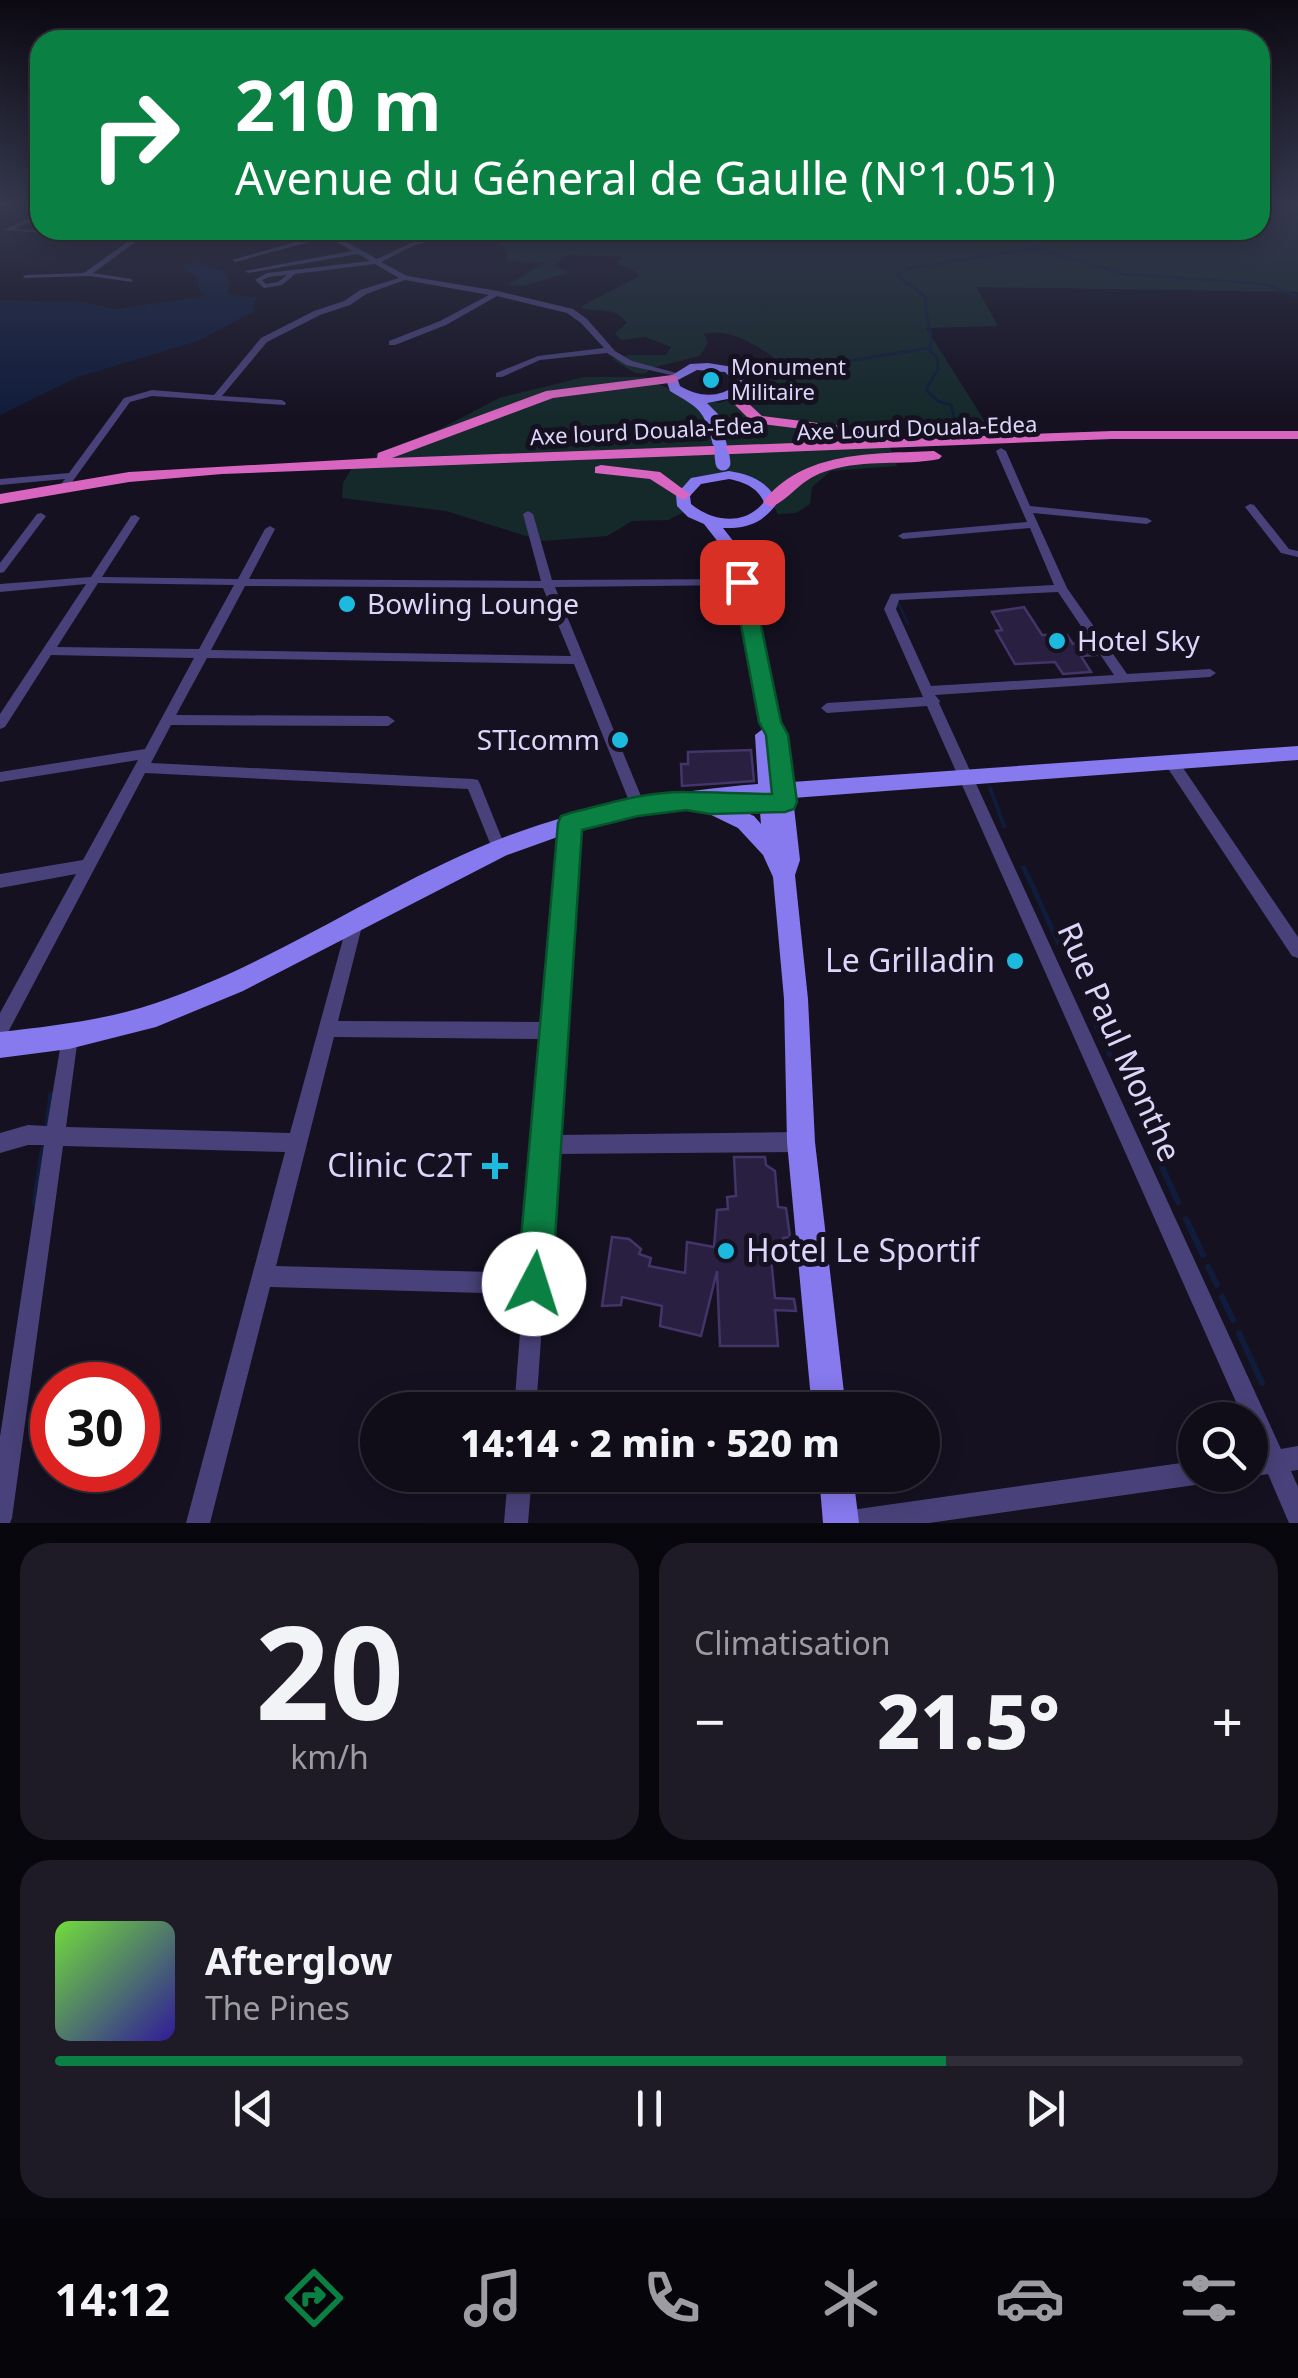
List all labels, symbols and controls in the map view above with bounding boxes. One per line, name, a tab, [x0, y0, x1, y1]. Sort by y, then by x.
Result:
text: 210 m	[235, 56, 442, 152]
icon: right	[70, 70, 200, 200]
text: Avenue du Géneral de Gaulle (N°1.051)	[235, 147, 1056, 208]
place label: Monument Militaire	[731, 351, 846, 406]
marker: Monument Militaire	[700, 369, 722, 391]
street label: Axe Lourd Douala-Edea	[796, 408, 1038, 446]
street label: Axe lourd Douala-Edea	[529, 409, 765, 451]
pin	[700, 540, 785, 625]
icon: arrive	[715, 555, 770, 610]
place label: Bowling Lounge	[367, 584, 579, 622]
marker: Bowling Lounge	[336, 593, 358, 615]
place label: Hotel Sky	[1077, 621, 1200, 659]
marker: Hotel Sky	[1046, 630, 1068, 652]
place label: STIcomm	[477, 720, 600, 758]
marker: STIcomm	[609, 729, 631, 751]
street label: Rue Paul Monthe	[1048, 915, 1192, 1168]
place label: Le Grilladin	[825, 938, 995, 981]
marker: Le Grilladin	[1004, 950, 1026, 972]
place label: Clinic C2T	[327, 1143, 472, 1186]
marker: Clinic C2T	[482, 1153, 508, 1179]
place label: Hotel Le Sportif	[746, 1228, 981, 1271]
position arrow	[482, 1232, 586, 1336]
marker: Hotel Le Sportif	[715, 1240, 737, 1262]
speed limit sign: 30	[30, 1362, 160, 1492]
map controls	[1178, 1402, 1268, 1492]
button: search	[1178, 1402, 1268, 1492]
text: 14:14 · 2 min · 520 m	[460, 1416, 840, 1468]
text: 20	[255, 1581, 404, 1758]
text: Climatisation	[694, 1621, 891, 1664]
text: 21.5°	[877, 1669, 1060, 1771]
text: −	[694, 1683, 725, 1758]
text: +	[1212, 1683, 1243, 1758]
text: km/h	[290, 1735, 369, 1778]
text: Afterglow	[205, 1934, 393, 1986]
text: The Pines	[205, 1986, 350, 2029]
icon: previous	[226, 2081, 281, 2136]
icon: pause	[622, 2081, 677, 2136]
icon: next	[1018, 2081, 1073, 2136]
icon: directions	[279, 2263, 349, 2333]
icon: music	[458, 2263, 528, 2333]
icon: phone	[637, 2263, 707, 2333]
icon: climate	[816, 2263, 886, 2333]
icon: car	[995, 2263, 1065, 2333]
icon: filters	[1174, 2263, 1244, 2333]
text: 14:12	[54, 2268, 170, 2329]

